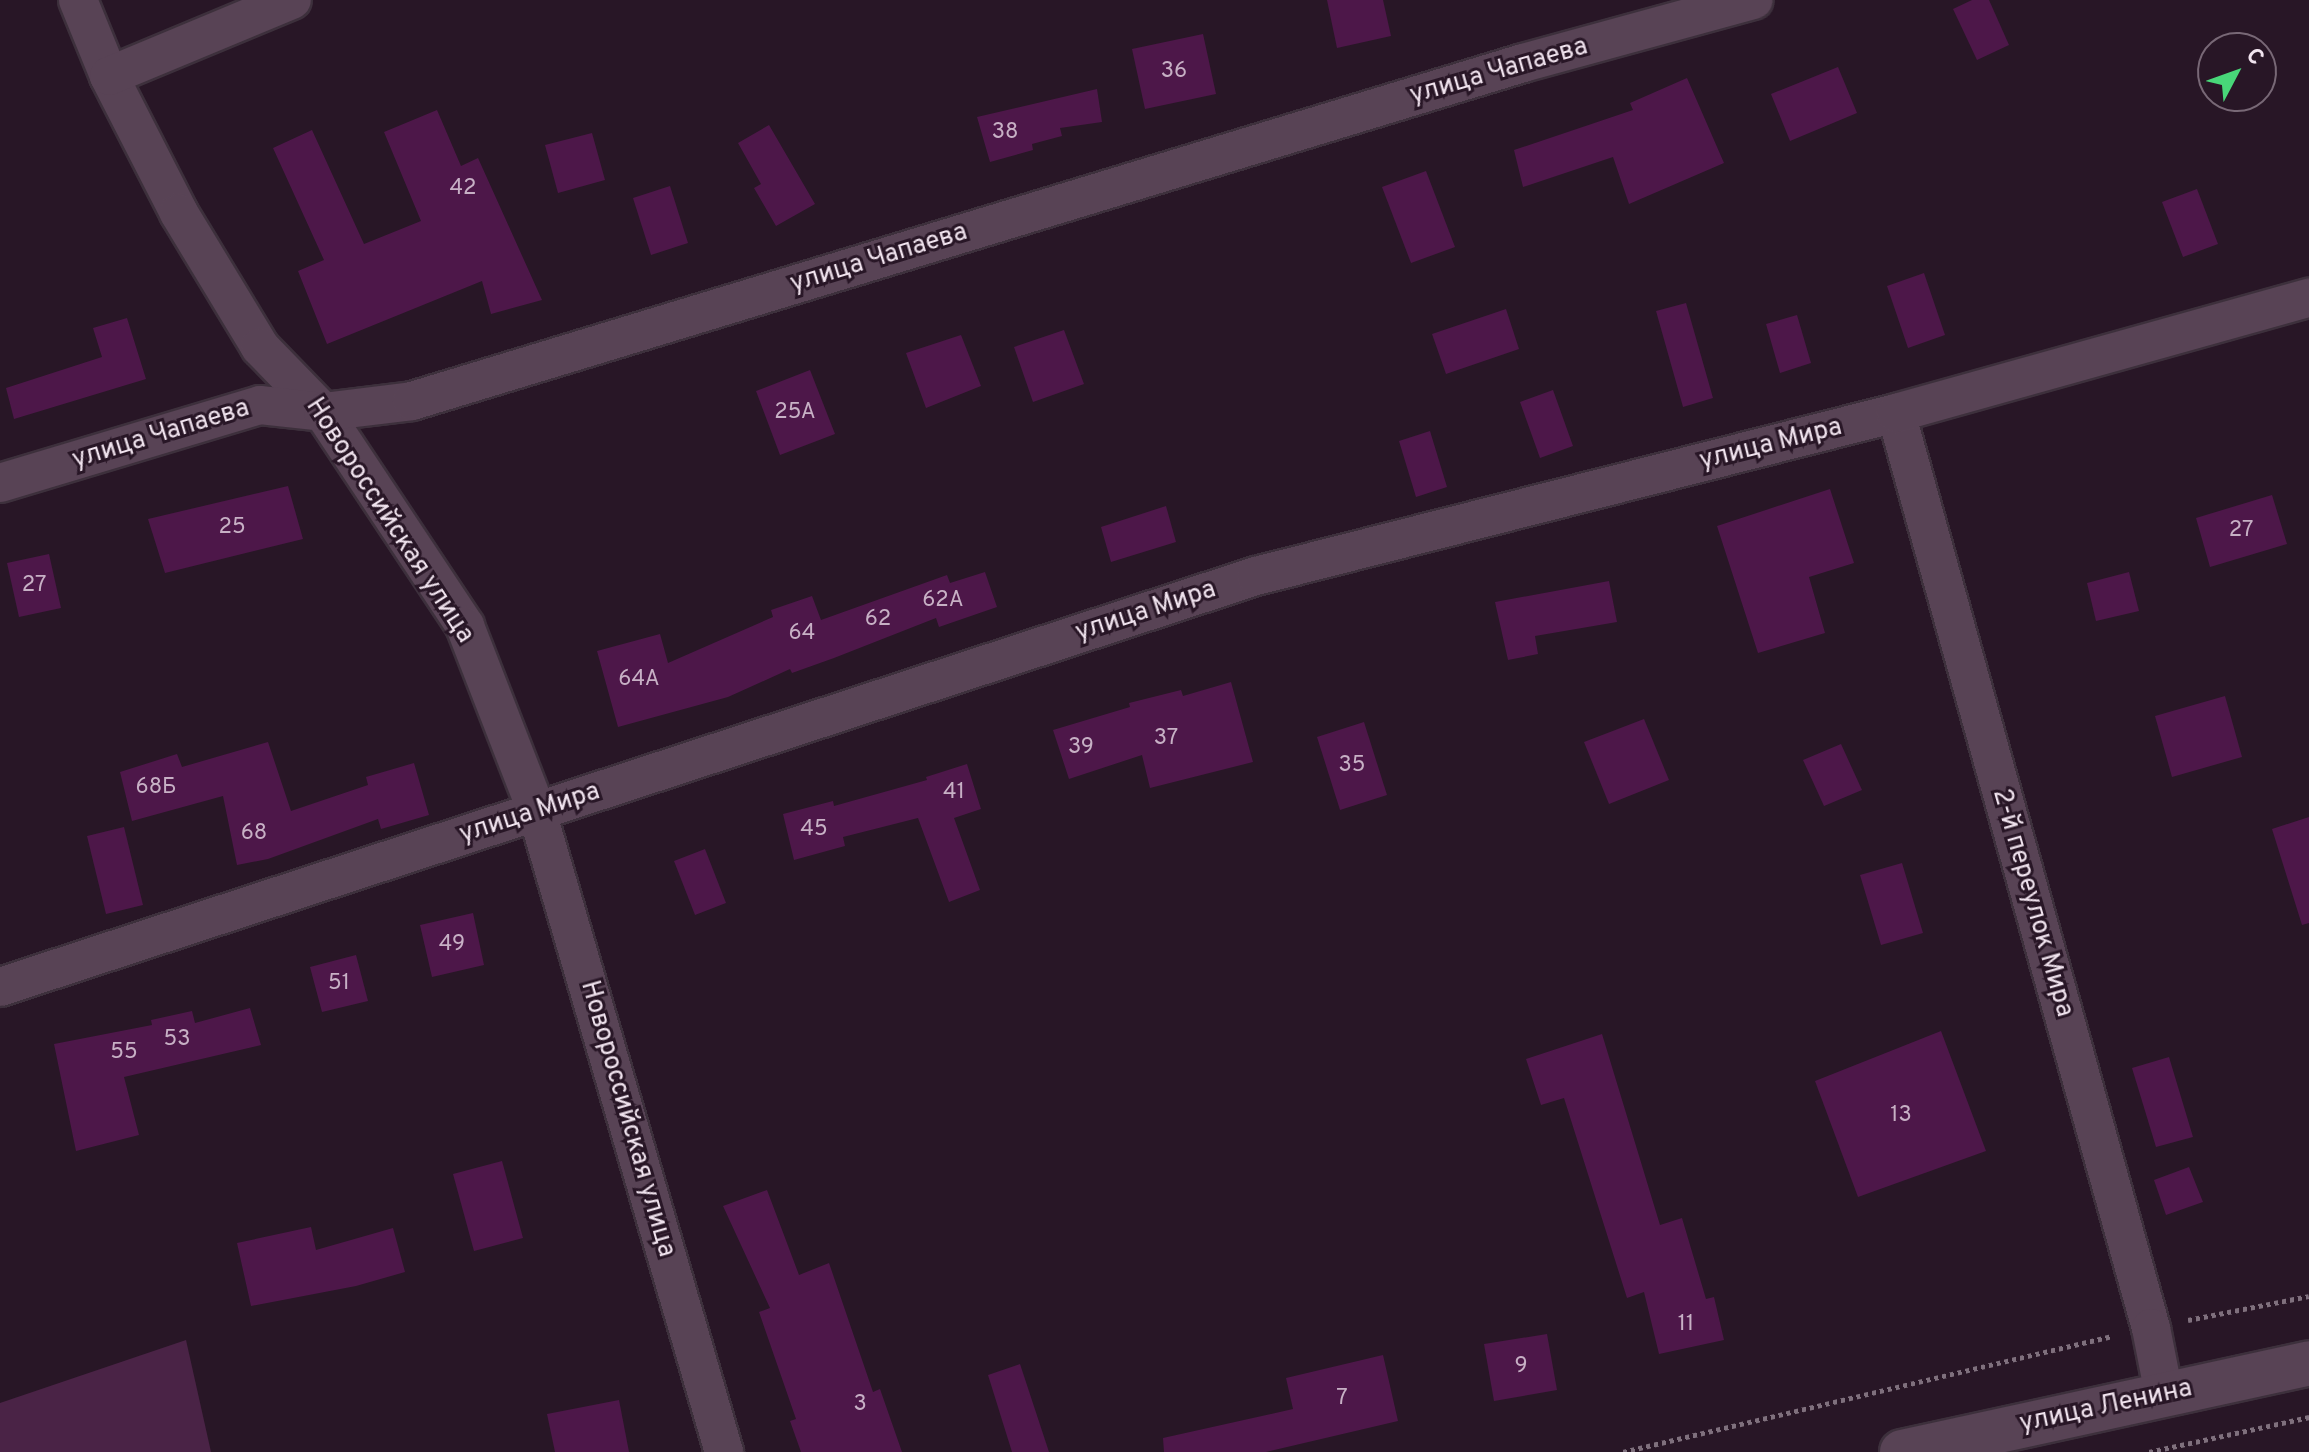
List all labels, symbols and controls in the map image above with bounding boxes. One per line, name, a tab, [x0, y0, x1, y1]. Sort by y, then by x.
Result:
street label: улица Чапаева	[1407, 32, 1591, 112]
north arrow	[2197, 32, 2277, 112]
text: С	[2239, 43, 2269, 71]
house number: 36	[1161, 59, 1187, 85]
house number: 38	[992, 120, 1018, 146]
house number: 42	[449, 176, 477, 202]
street label: улица Чапаева	[787, 217, 971, 301]
street label: улица Чапаева	[69, 393, 253, 477]
street label: Новороссийская улица	[298, 393, 480, 649]
house number: 25А	[774, 400, 816, 426]
street label: улица Мира	[1697, 412, 1845, 478]
house number: 25	[218, 515, 246, 541]
house number: 27	[2229, 518, 2253, 544]
house number: 27	[22, 573, 46, 599]
street label: улица Мира	[1072, 575, 1220, 649]
house number: 62А	[922, 588, 964, 614]
house number: 62	[865, 607, 891, 633]
house number: 64	[789, 621, 815, 647]
house number: 64А	[618, 667, 660, 693]
house number: 37	[1154, 726, 1178, 752]
house number: 39	[1068, 735, 1094, 761]
house number: 35	[1339, 753, 1365, 779]
house number: 68Б	[136, 775, 176, 801]
street label: улица Мира	[456, 777, 604, 851]
house number: 41	[943, 780, 965, 806]
street label: 2-й переулок Мира	[1985, 785, 2079, 1021]
house number: 45	[800, 817, 828, 843]
house number: 68	[241, 821, 267, 847]
house number: 49	[439, 932, 465, 958]
house number: 51	[328, 971, 350, 997]
street label: Новороссийская улица	[573, 977, 681, 1261]
house number: 53	[164, 1027, 190, 1053]
house number: 55	[110, 1040, 138, 1066]
house number: 13	[1890, 1103, 1912, 1129]
house number: 11	[1678, 1312, 1694, 1338]
house number: 9	[1514, 1354, 1528, 1380]
street label: улица Ленина	[2017, 1374, 2195, 1440]
house number: 7	[1336, 1386, 1348, 1412]
house number: 3	[853, 1392, 867, 1418]

